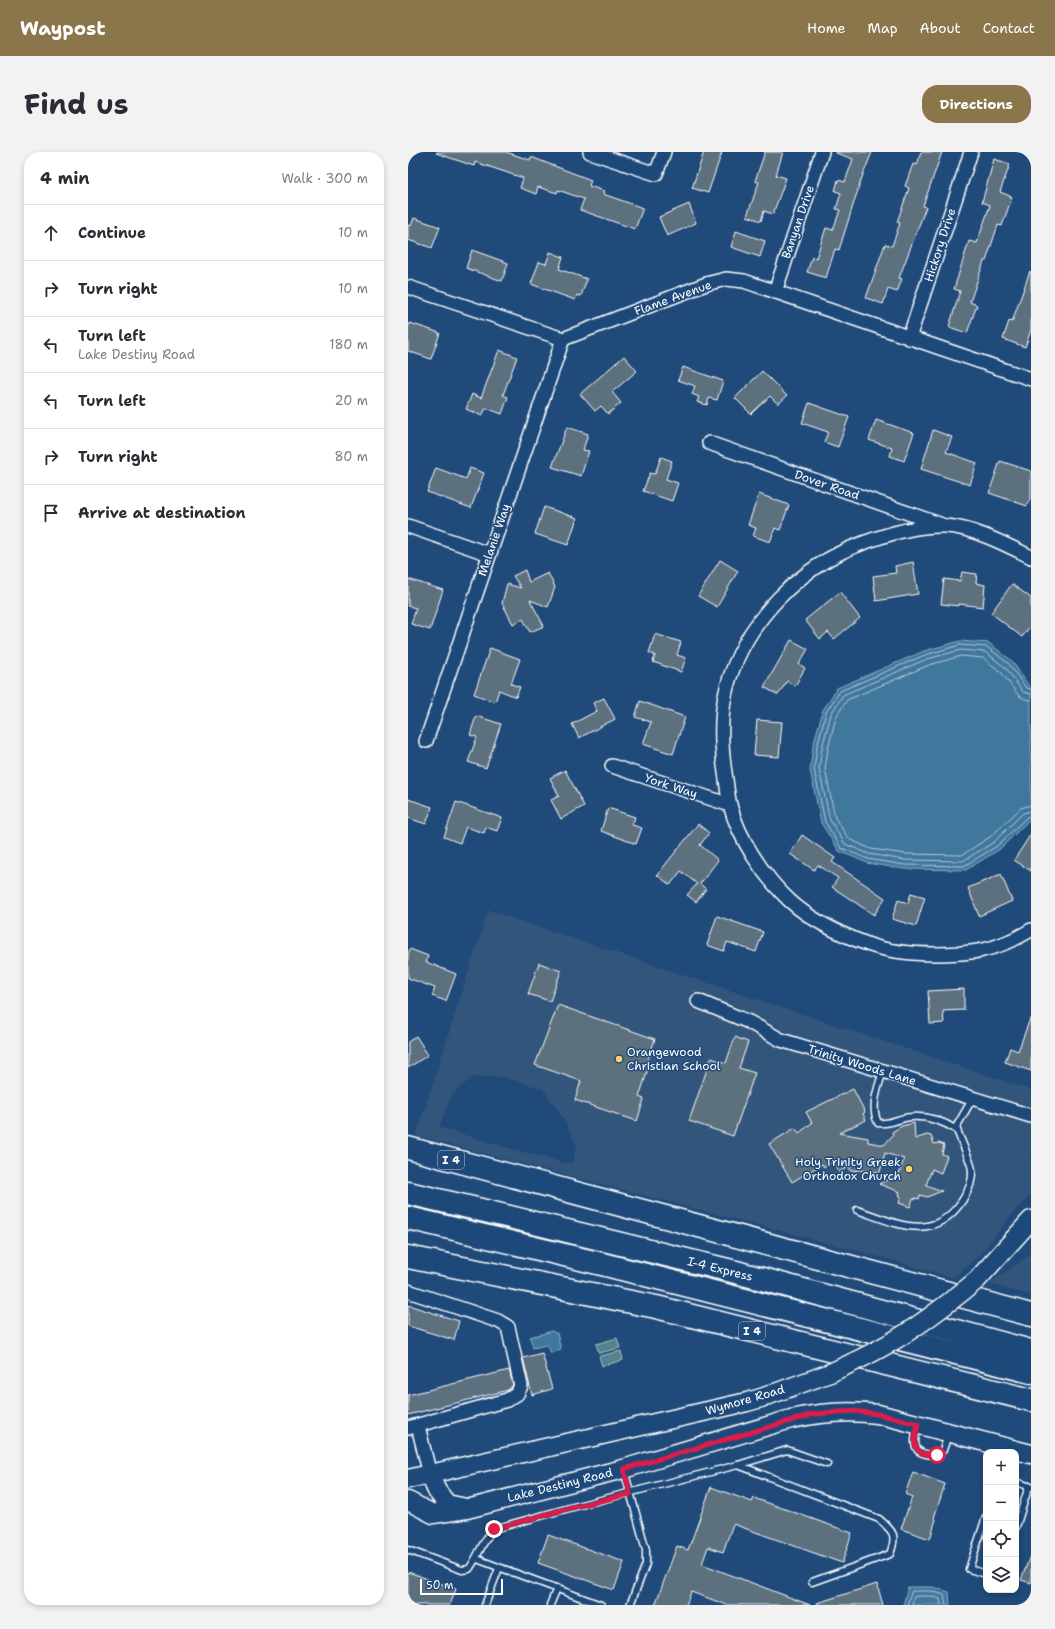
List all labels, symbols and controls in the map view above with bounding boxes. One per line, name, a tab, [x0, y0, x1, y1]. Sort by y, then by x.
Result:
text: Waypost	[20, 16, 105, 41]
text: Home	[807, 19, 846, 37]
text: Map	[868, 19, 898, 37]
text: About	[920, 19, 961, 37]
text: Contact	[983, 19, 1035, 37]
text: Find us	[24, 85, 129, 123]
button: Directions	[922, 85, 1031, 123]
text: 4 min	[40, 167, 90, 189]
text: Walk · 300 m	[281, 170, 368, 187]
street label: Banyan Drive	[778, 183, 818, 261]
street label: Hickory Drive	[921, 206, 960, 284]
icon: ahead	[40, 222, 62, 244]
text: Continue	[78, 223, 146, 243]
text: 10 m	[338, 224, 368, 241]
street label: Flame Avenue	[632, 277, 714, 319]
icon: right	[40, 278, 62, 300]
text: Turn right	[78, 279, 158, 299]
text: 10 m	[338, 280, 368, 297]
text: Turn left	[78, 326, 146, 346]
icon: left	[40, 334, 62, 356]
text: 180 m	[329, 336, 368, 353]
text: Lake Destiny Road	[78, 346, 195, 363]
icon: left	[40, 390, 62, 412]
text: Turn left	[78, 391, 146, 411]
text: 20 m	[335, 392, 368, 409]
icon: right	[40, 446, 62, 468]
text: Turn right	[78, 447, 158, 467]
text: 80 m	[334, 448, 368, 465]
street label: Dover Road	[792, 466, 862, 504]
icon: arrive	[40, 502, 62, 524]
street label: Melanie Way	[474, 502, 514, 578]
text: Arrive at destination	[78, 503, 246, 523]
street label: York Way	[643, 770, 700, 802]
street label: Trinity Woods Lane	[806, 1041, 918, 1089]
place label: Orangewood Christian School	[627, 1044, 721, 1074]
marker: Orangewood Christian School	[614, 1054, 624, 1064]
road number: I 4	[438, 1151, 464, 1169]
place label: Holy Trinity Greek Orthodox Church	[795, 1154, 901, 1184]
marker: Holy Trinity Greek Orthodox Church	[904, 1164, 914, 1174]
street label: I-4 Express	[686, 1253, 754, 1285]
road number: I 4	[739, 1322, 765, 1340]
street label: Wymore Road	[704, 1381, 787, 1419]
route start	[928, 1446, 946, 1464]
map controls	[983, 1449, 1019, 1593]
button: +	[983, 1449, 1019, 1485]
street label: Lake Destiny Road	[506, 1464, 615, 1506]
button: −	[983, 1485, 1019, 1521]
route end	[485, 1520, 503, 1538]
button: locate	[983, 1521, 1019, 1557]
button: layers	[983, 1557, 1019, 1593]
scale bar	[420, 1577, 503, 1596]
text: 50 m	[426, 1578, 454, 1593]

